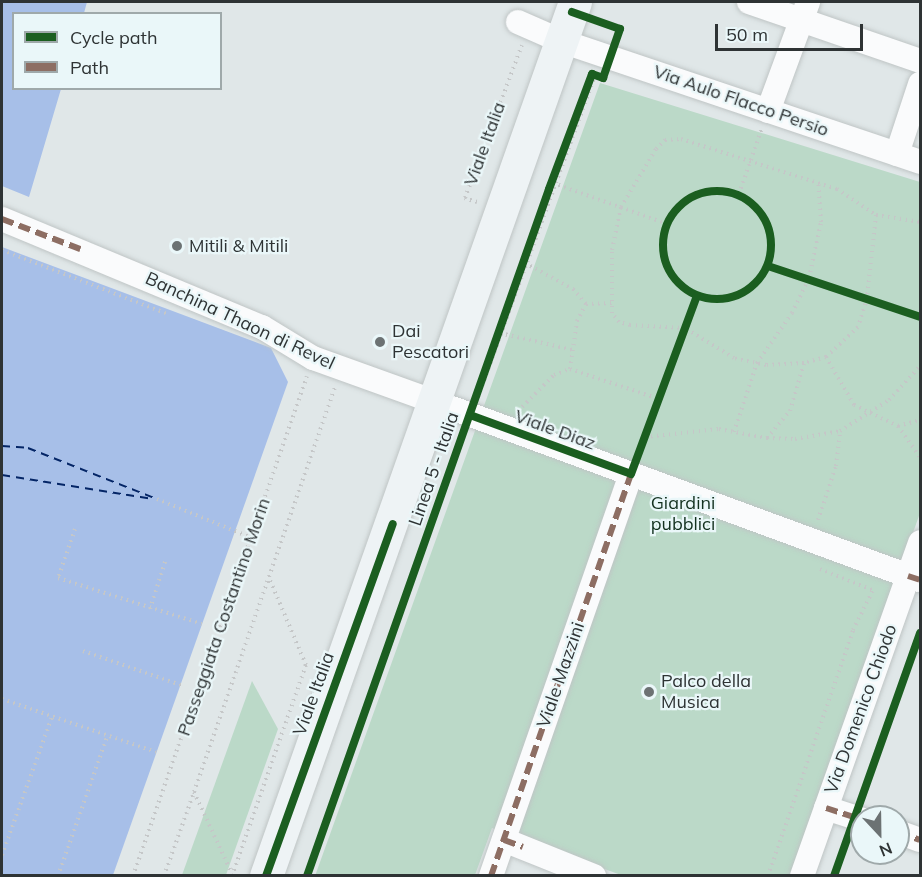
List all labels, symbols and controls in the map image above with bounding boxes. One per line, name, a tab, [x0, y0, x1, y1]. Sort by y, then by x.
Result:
legend	[12, 12, 222, 90]
scale bar	[718, 12, 866, 50]
text: 50 m	[726, 23, 768, 46]
text: Cycle path	[70, 26, 157, 49]
text: Path	[70, 56, 109, 79]
street label: Via Aulo Flacco Persio	[651, 61, 831, 141]
street label: Viale Italia	[460, 99, 510, 189]
place label: Mitili & Mitili	[189, 235, 288, 257]
marker: Mitili & Mitili	[170, 239, 184, 253]
street label: Banchina Thaon di Revel	[142, 268, 338, 374]
place label: Dai Pescatori	[392, 321, 469, 364]
marker: Dai Pescatori	[373, 335, 387, 349]
street label: Viale Diaz	[512, 405, 598, 455]
street label: Linea 5 - Italia	[404, 409, 464, 529]
park label: Giardini pubblici	[651, 493, 715, 536]
street label: Passeggiata Costantino Morin	[173, 495, 275, 739]
street label: Viale Mazzini	[533, 619, 589, 731]
street label: Via Domenico Chiodo	[820, 621, 902, 797]
street label: Viale Italia	[289, 649, 339, 739]
place label: Palco della Musica	[661, 671, 751, 714]
marker: Palco della Musica	[642, 685, 656, 699]
north arrow	[850, 805, 910, 865]
text: N	[877, 838, 895, 861]

